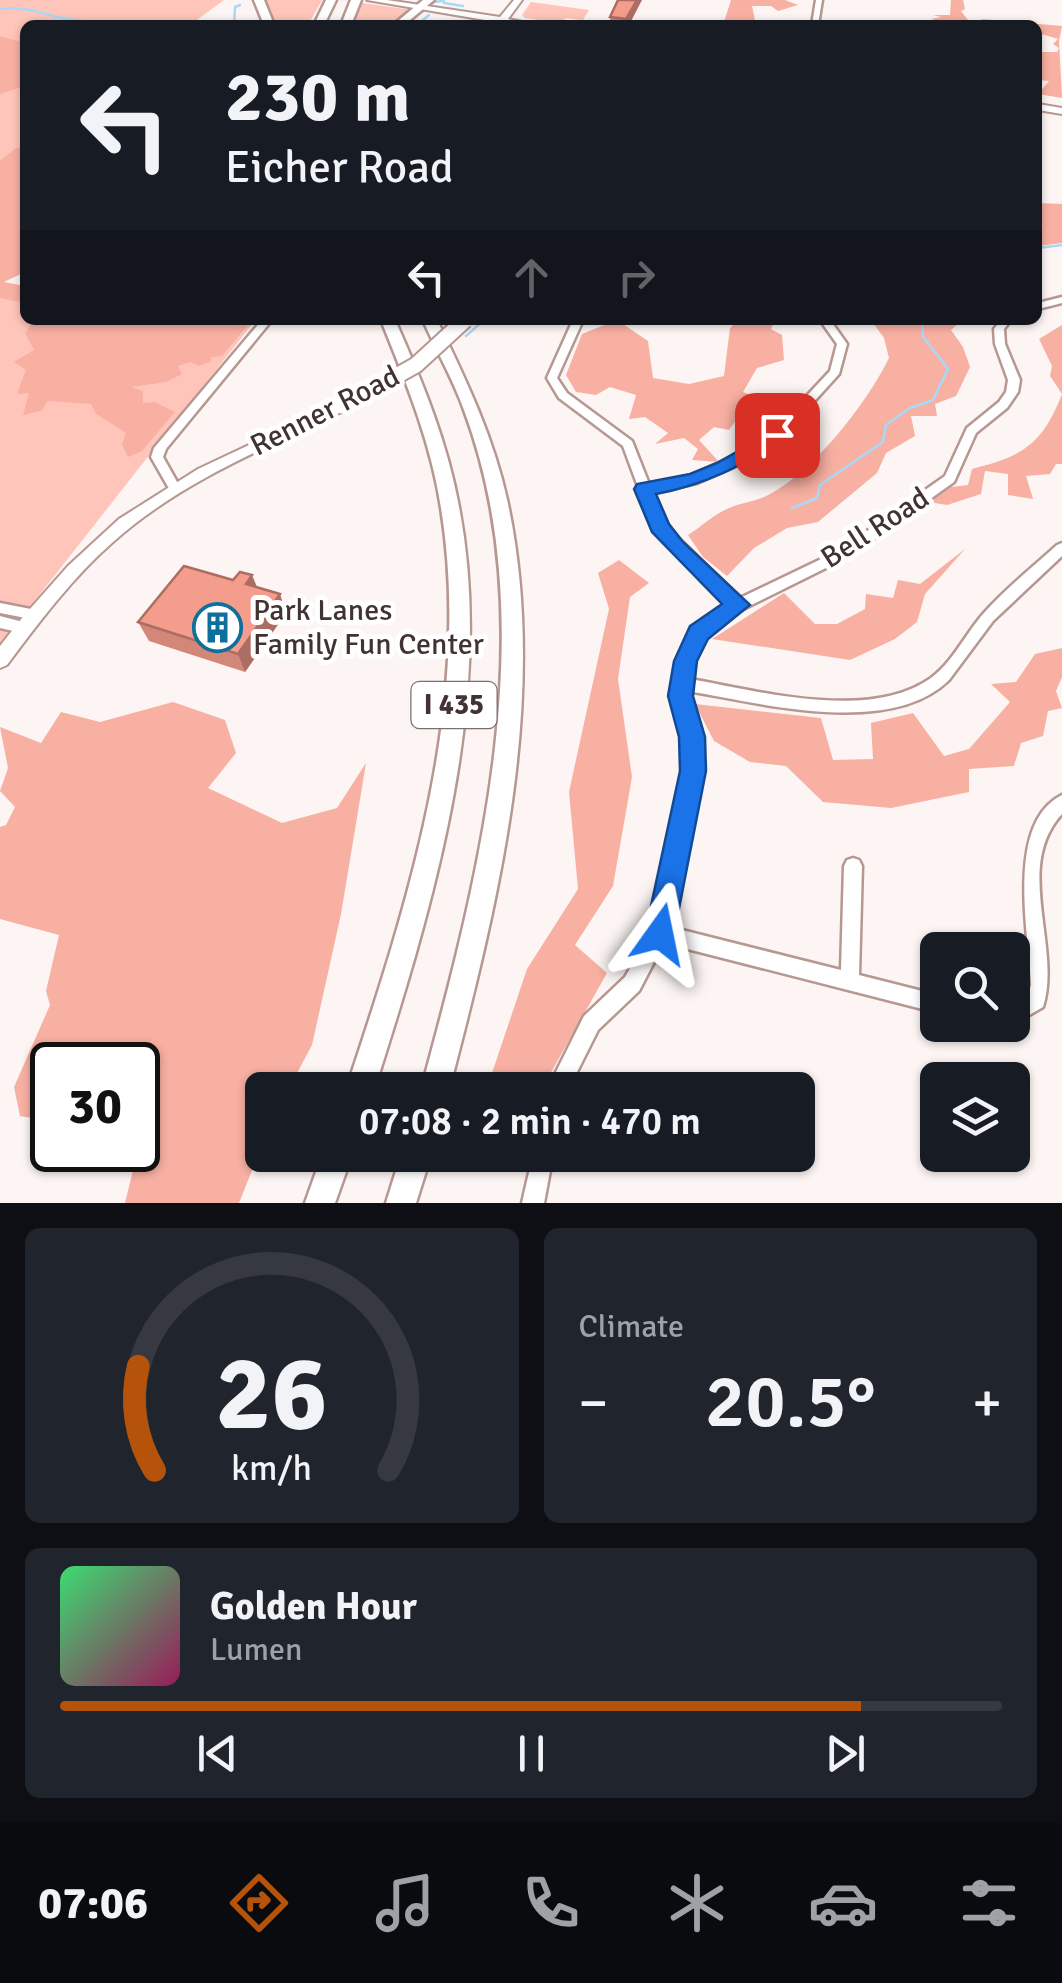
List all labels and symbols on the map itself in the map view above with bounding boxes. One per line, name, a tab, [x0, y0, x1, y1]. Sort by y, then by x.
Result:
street label: Renner Road	[244, 358, 406, 464]
pin	[735, 393, 820, 478]
street label: Bell Road	[814, 479, 936, 577]
place label: Park Lanes Family Fun Center	[253, 592, 484, 663]
building icon: Park Lanes Family Fun Center	[192, 601, 244, 653]
road number: I 435	[412, 682, 496, 728]
position arrow	[608, 882, 712, 986]
speed limit sign: 30	[30, 1042, 160, 1172]

